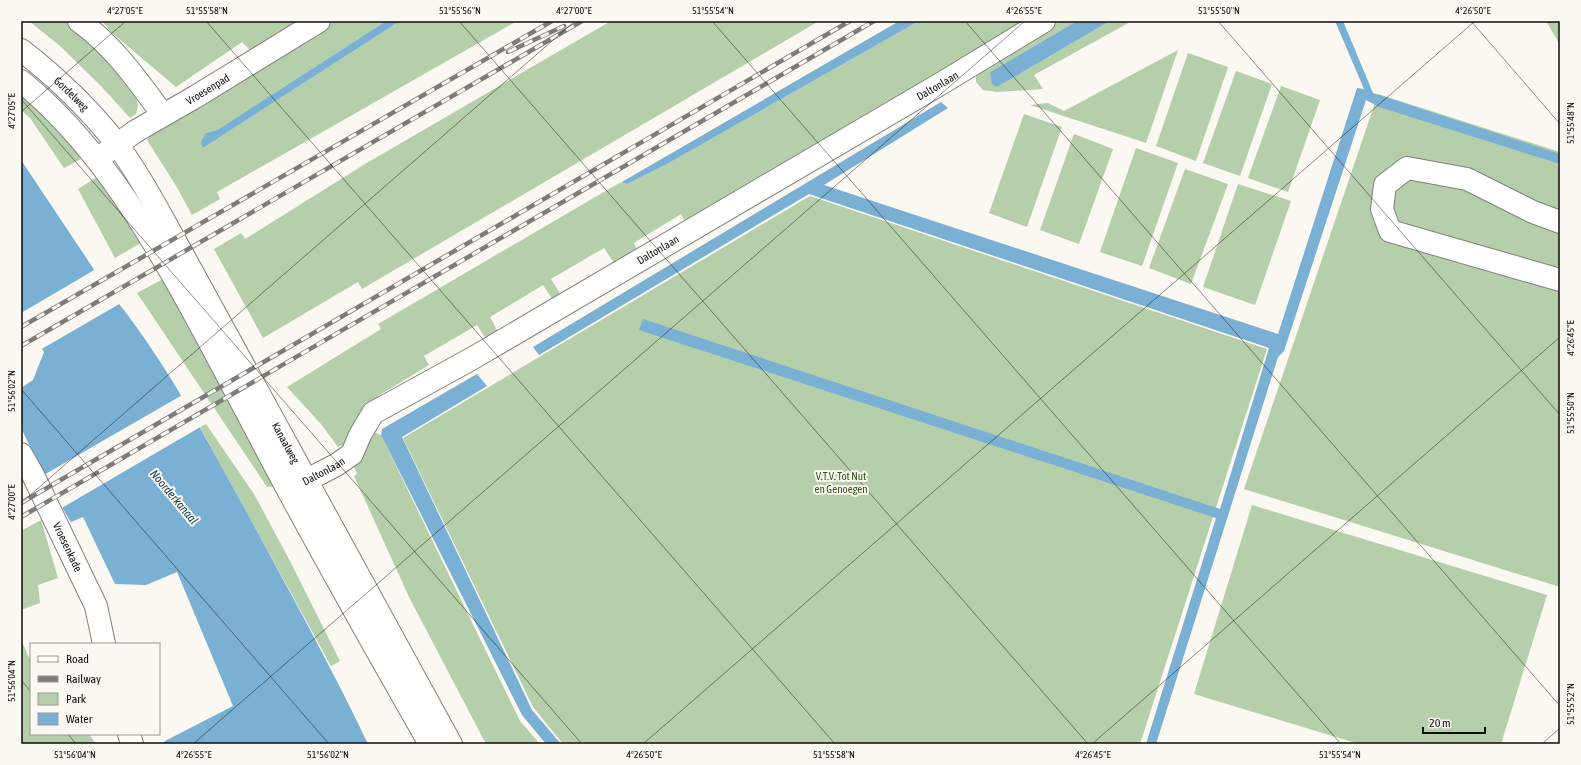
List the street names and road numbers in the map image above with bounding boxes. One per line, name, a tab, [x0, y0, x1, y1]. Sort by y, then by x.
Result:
street label: Daltonlaan	[914, 69, 960, 103]
street label: Vroesenpad	[184, 71, 232, 107]
street label: Gordelweg	[52, 74, 91, 114]
street label: Daltonlaan	[635, 233, 681, 266]
street label: Kanaalweg	[270, 420, 302, 466]
street label: Daltonlaan	[300, 455, 347, 487]
street label: Vroesenkade	[51, 520, 85, 574]

